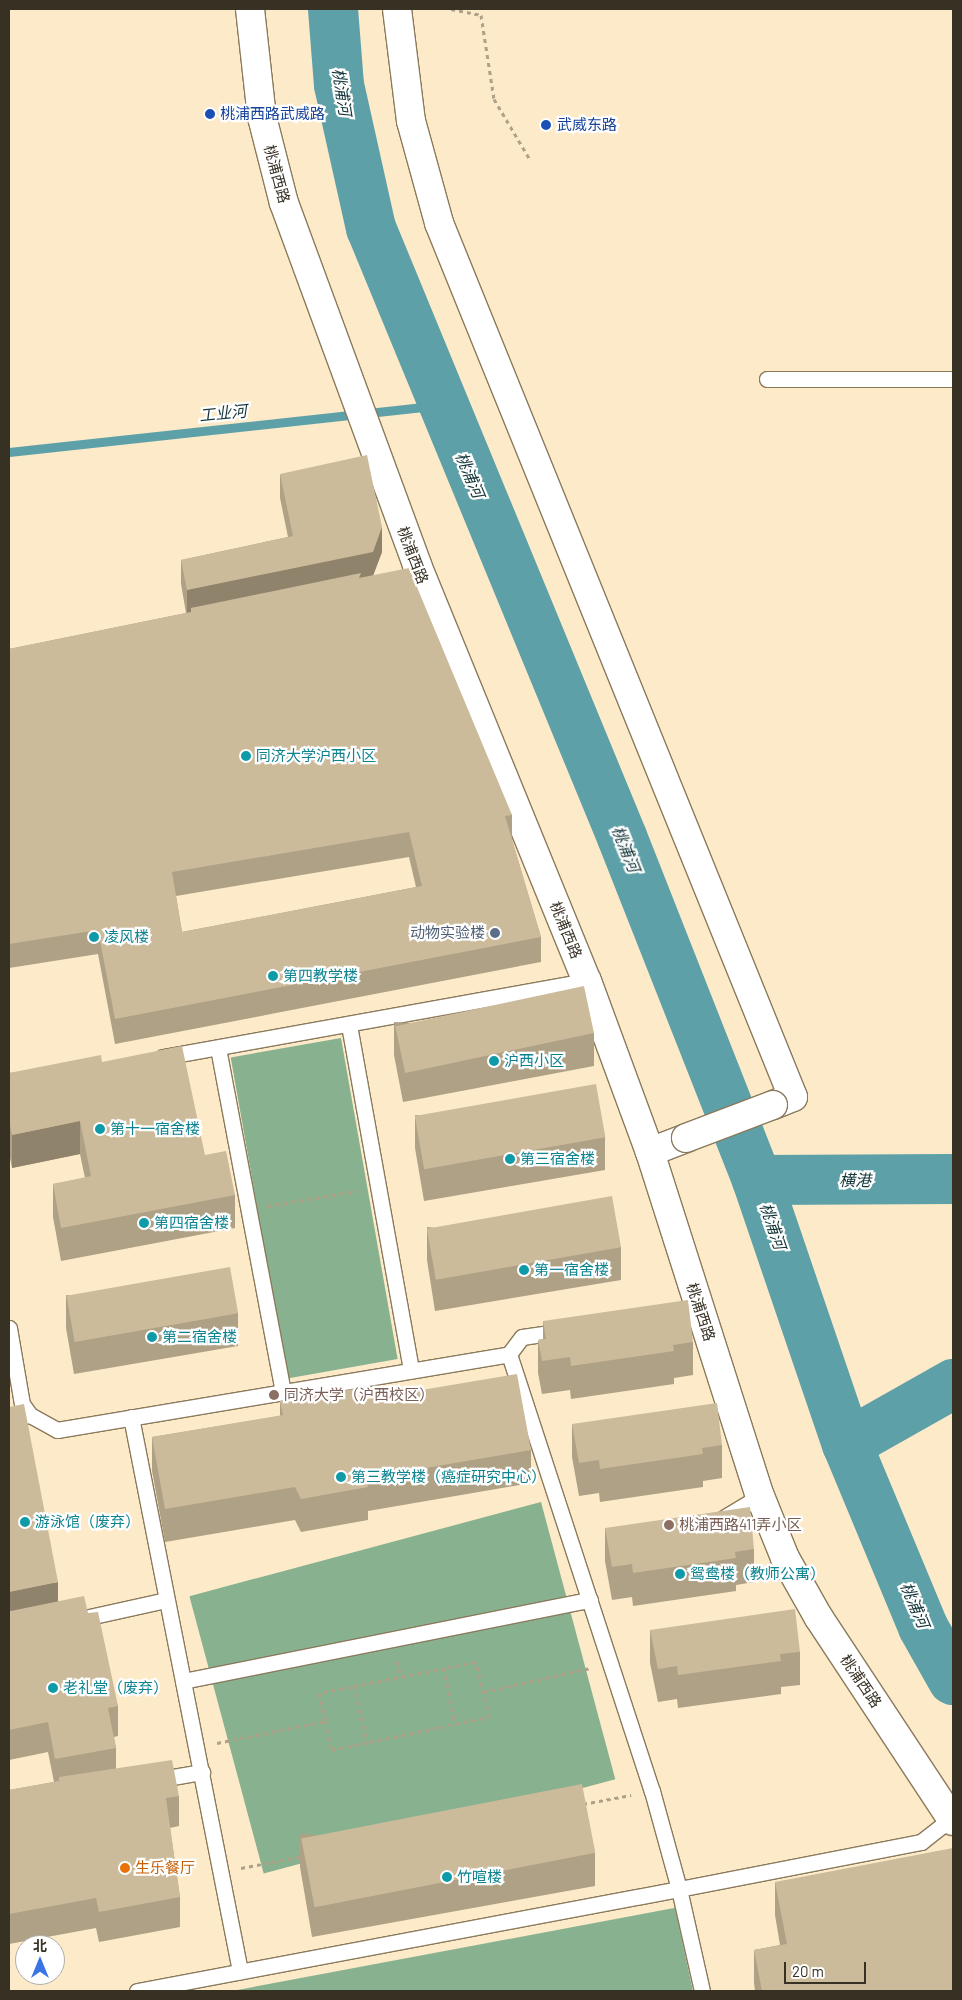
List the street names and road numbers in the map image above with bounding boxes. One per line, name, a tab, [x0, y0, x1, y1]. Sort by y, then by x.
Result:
street label: 桃浦西路	[261, 143, 293, 205]
street label: 桃浦西路	[394, 524, 432, 586]
street label: 桃浦西路	[546, 899, 586, 961]
street label: 桃浦西路	[683, 1281, 719, 1343]
street label: 桃浦西路	[837, 1651, 885, 1711]

